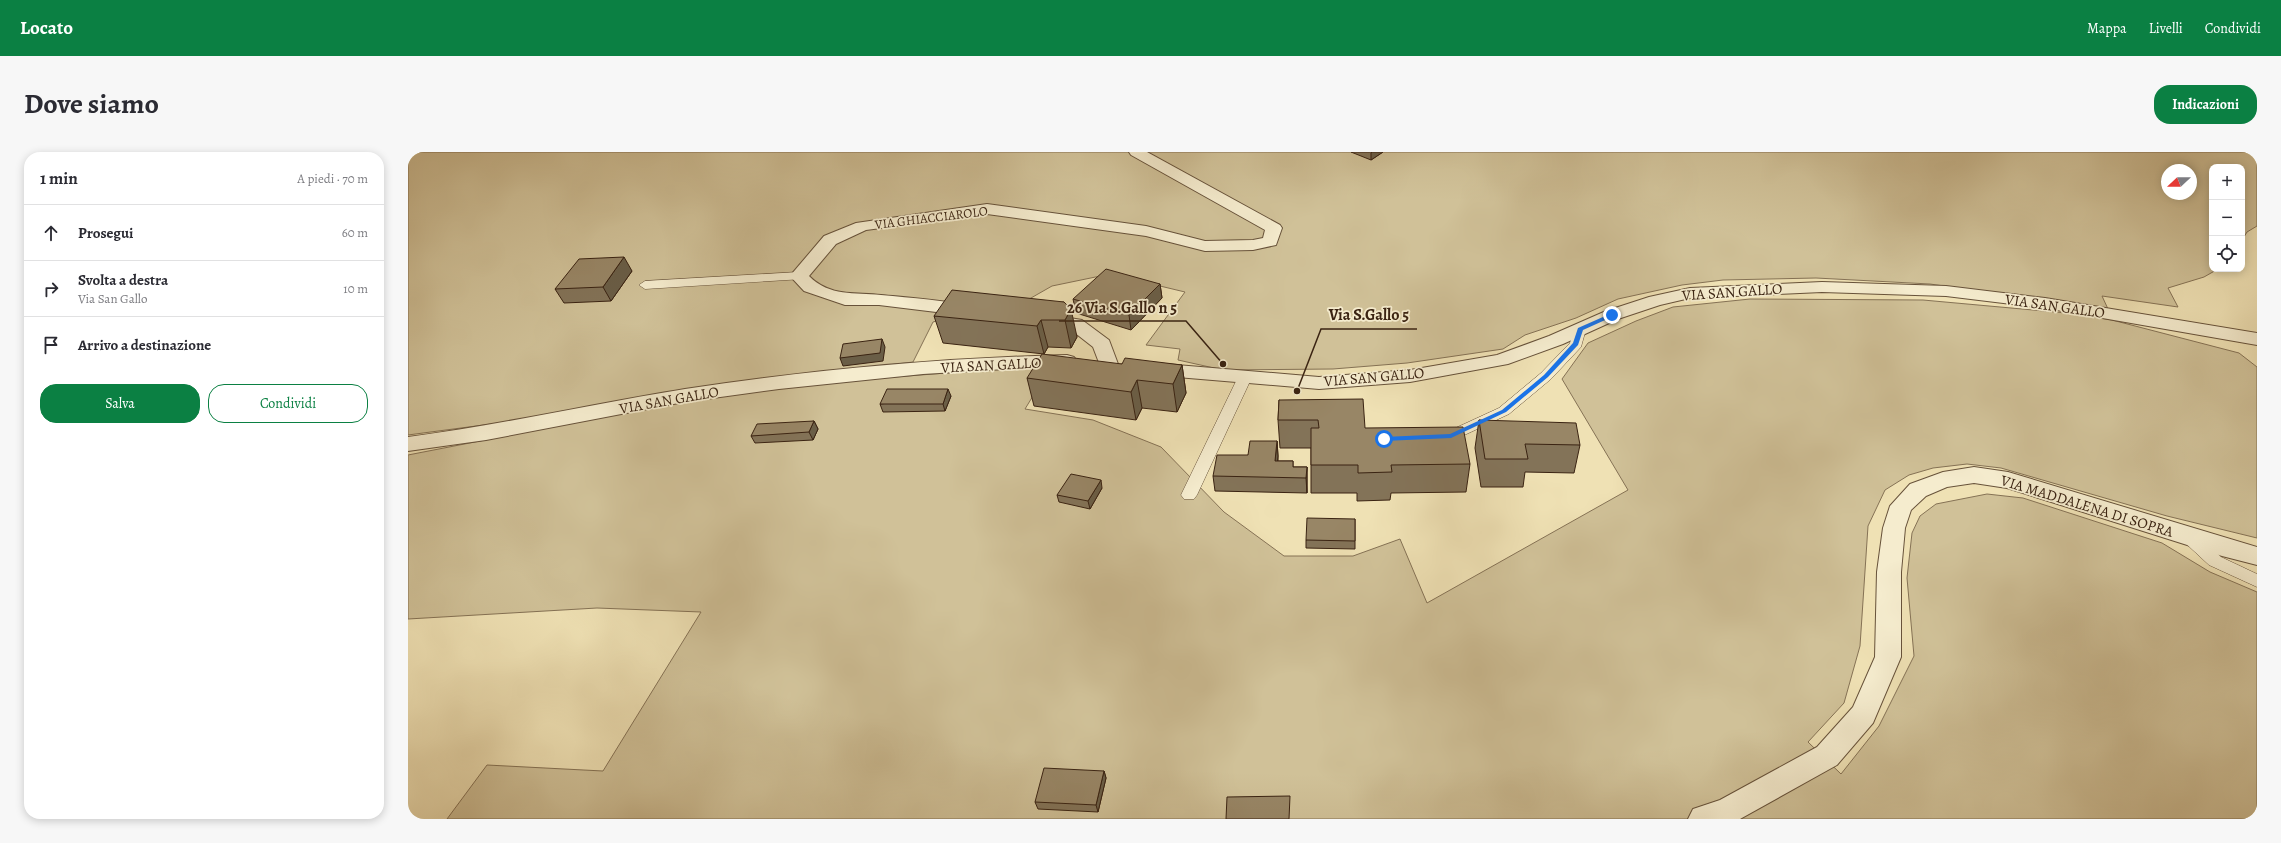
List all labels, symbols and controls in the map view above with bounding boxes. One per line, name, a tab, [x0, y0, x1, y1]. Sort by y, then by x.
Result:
text: Locato	[20, 15, 73, 41]
text: Mappa	[2087, 19, 2127, 38]
text: Livelli	[2149, 19, 2183, 38]
text: Condividi	[2205, 19, 2261, 38]
text: Dove siamo	[24, 85, 159, 123]
button: Indicazioni	[2154, 85, 2257, 124]
north arrow	[2161, 164, 2197, 200]
map controls	[2209, 164, 2245, 272]
button: +	[2209, 164, 2245, 200]
text: 1 min	[40, 167, 78, 190]
text: A piedi · 70 m	[297, 170, 368, 187]
button: −	[2209, 200, 2245, 236]
street label: VIA GHIACCIAROLO	[873, 202, 989, 233]
icon: ahead	[40, 222, 62, 244]
text: Prosegui	[78, 223, 134, 243]
text: 60 m	[342, 224, 368, 241]
button: locate	[2209, 236, 2245, 272]
text: Svolta a destra	[78, 270, 168, 290]
icon: right	[40, 278, 62, 300]
street label: VIA SAN GALLO	[1680, 279, 1783, 306]
text: 10 m	[343, 280, 368, 297]
street label: VIA SAN GALLO	[2003, 289, 2106, 323]
text: Via San Gallo	[78, 290, 148, 307]
callout: 26 Via S.Gallo n 5	[1059, 293, 1186, 321]
text: 26 Via S.Gallo n 5	[1067, 297, 1177, 319]
callout: Via S.Gallo 5	[1321, 301, 1417, 329]
text: Via S.Gallo 5	[1328, 304, 1409, 326]
route end	[1603, 306, 1621, 324]
icon: arrive	[40, 334, 62, 356]
text: Arrivo a destinazione	[78, 335, 211, 355]
street label: VIA SAN GALLO	[939, 352, 1042, 378]
street label: VIA SAN GALLO	[1322, 363, 1425, 391]
street label: VIA SAN GALLO	[617, 381, 720, 419]
button: Salva	[40, 384, 200, 423]
button: Condividi	[208, 384, 368, 423]
route start	[1375, 430, 1393, 448]
street label: VIA MADDALENA DI SOPRA	[1997, 470, 2176, 542]

